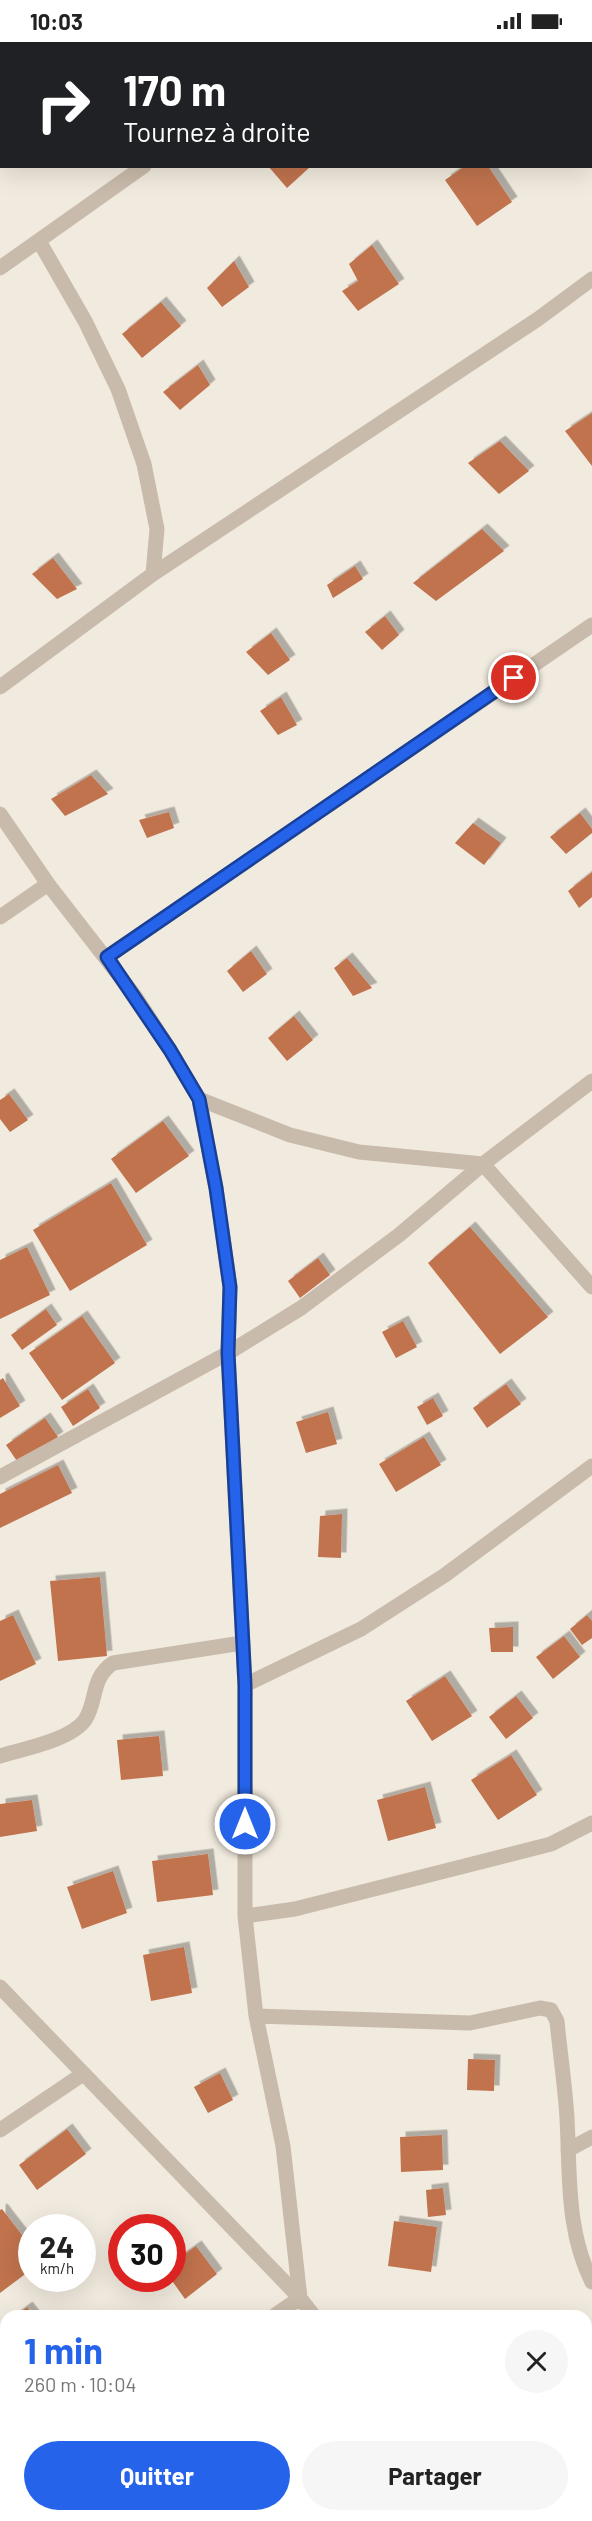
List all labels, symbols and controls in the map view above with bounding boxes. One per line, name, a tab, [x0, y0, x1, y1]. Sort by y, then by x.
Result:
text: 10:03	[30, 8, 83, 34]
text: 170 m	[123, 64, 226, 114]
icon: right	[24, 66, 102, 144]
text: Tournez à droite	[123, 115, 311, 147]
pin	[488, 652, 539, 703]
icon: arrive	[497, 661, 530, 694]
position arrow	[213, 1792, 277, 1856]
speed limit sign: 30	[108, 2214, 186, 2292]
text: 24	[40, 2228, 74, 2264]
text: km/h	[40, 2259, 74, 2277]
text: 1 min	[24, 2328, 103, 2371]
button: close	[505, 2330, 568, 2393]
text: 260 m · 10:04	[24, 2372, 136, 2396]
button: Quitter	[24, 2441, 290, 2510]
button: Partager	[302, 2441, 568, 2510]

